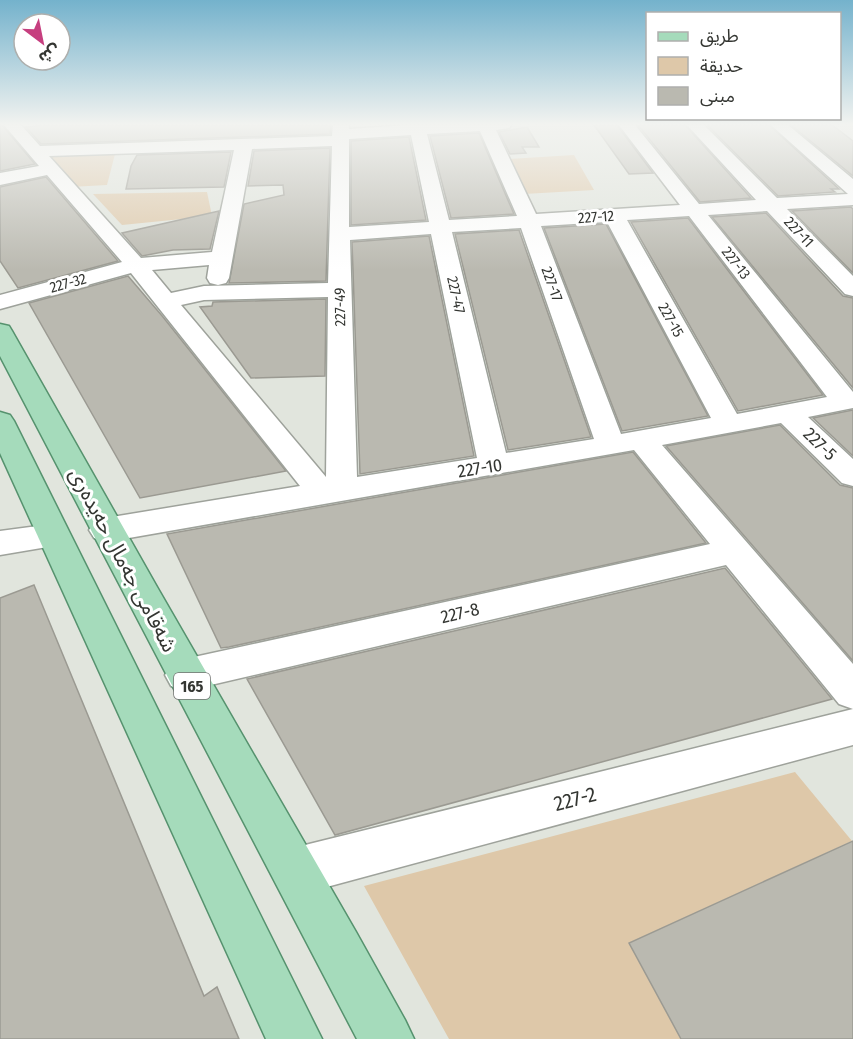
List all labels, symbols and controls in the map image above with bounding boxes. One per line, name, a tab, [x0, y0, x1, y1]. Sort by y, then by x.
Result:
north arrow	[12, 12, 72, 72]
legend	[646, 12, 841, 120]
text: طريق	[700, 25, 739, 47]
text: ش	[35, 40, 64, 68]
text: حديقة	[700, 55, 743, 77]
text: مبنى	[700, 85, 735, 107]
street label: 227-12	[577, 207, 615, 227]
street label: 227-11	[780, 213, 818, 251]
street label: 227-13	[718, 243, 754, 283]
street label: 227-17	[537, 264, 567, 304]
street label: 227-32	[48, 269, 89, 296]
street label: 227-47	[443, 275, 469, 315]
street label: 227-49	[331, 287, 349, 327]
street label: 227-15	[654, 300, 688, 340]
street label: 227-5	[799, 423, 841, 465]
street label: 227-10	[456, 454, 504, 482]
street label: شەقامی جەمال حەیدەری	[63, 463, 183, 657]
street label: 227-8	[439, 598, 481, 628]
road number: 165	[174, 673, 210, 699]
street label: 227-2	[551, 781, 599, 817]

